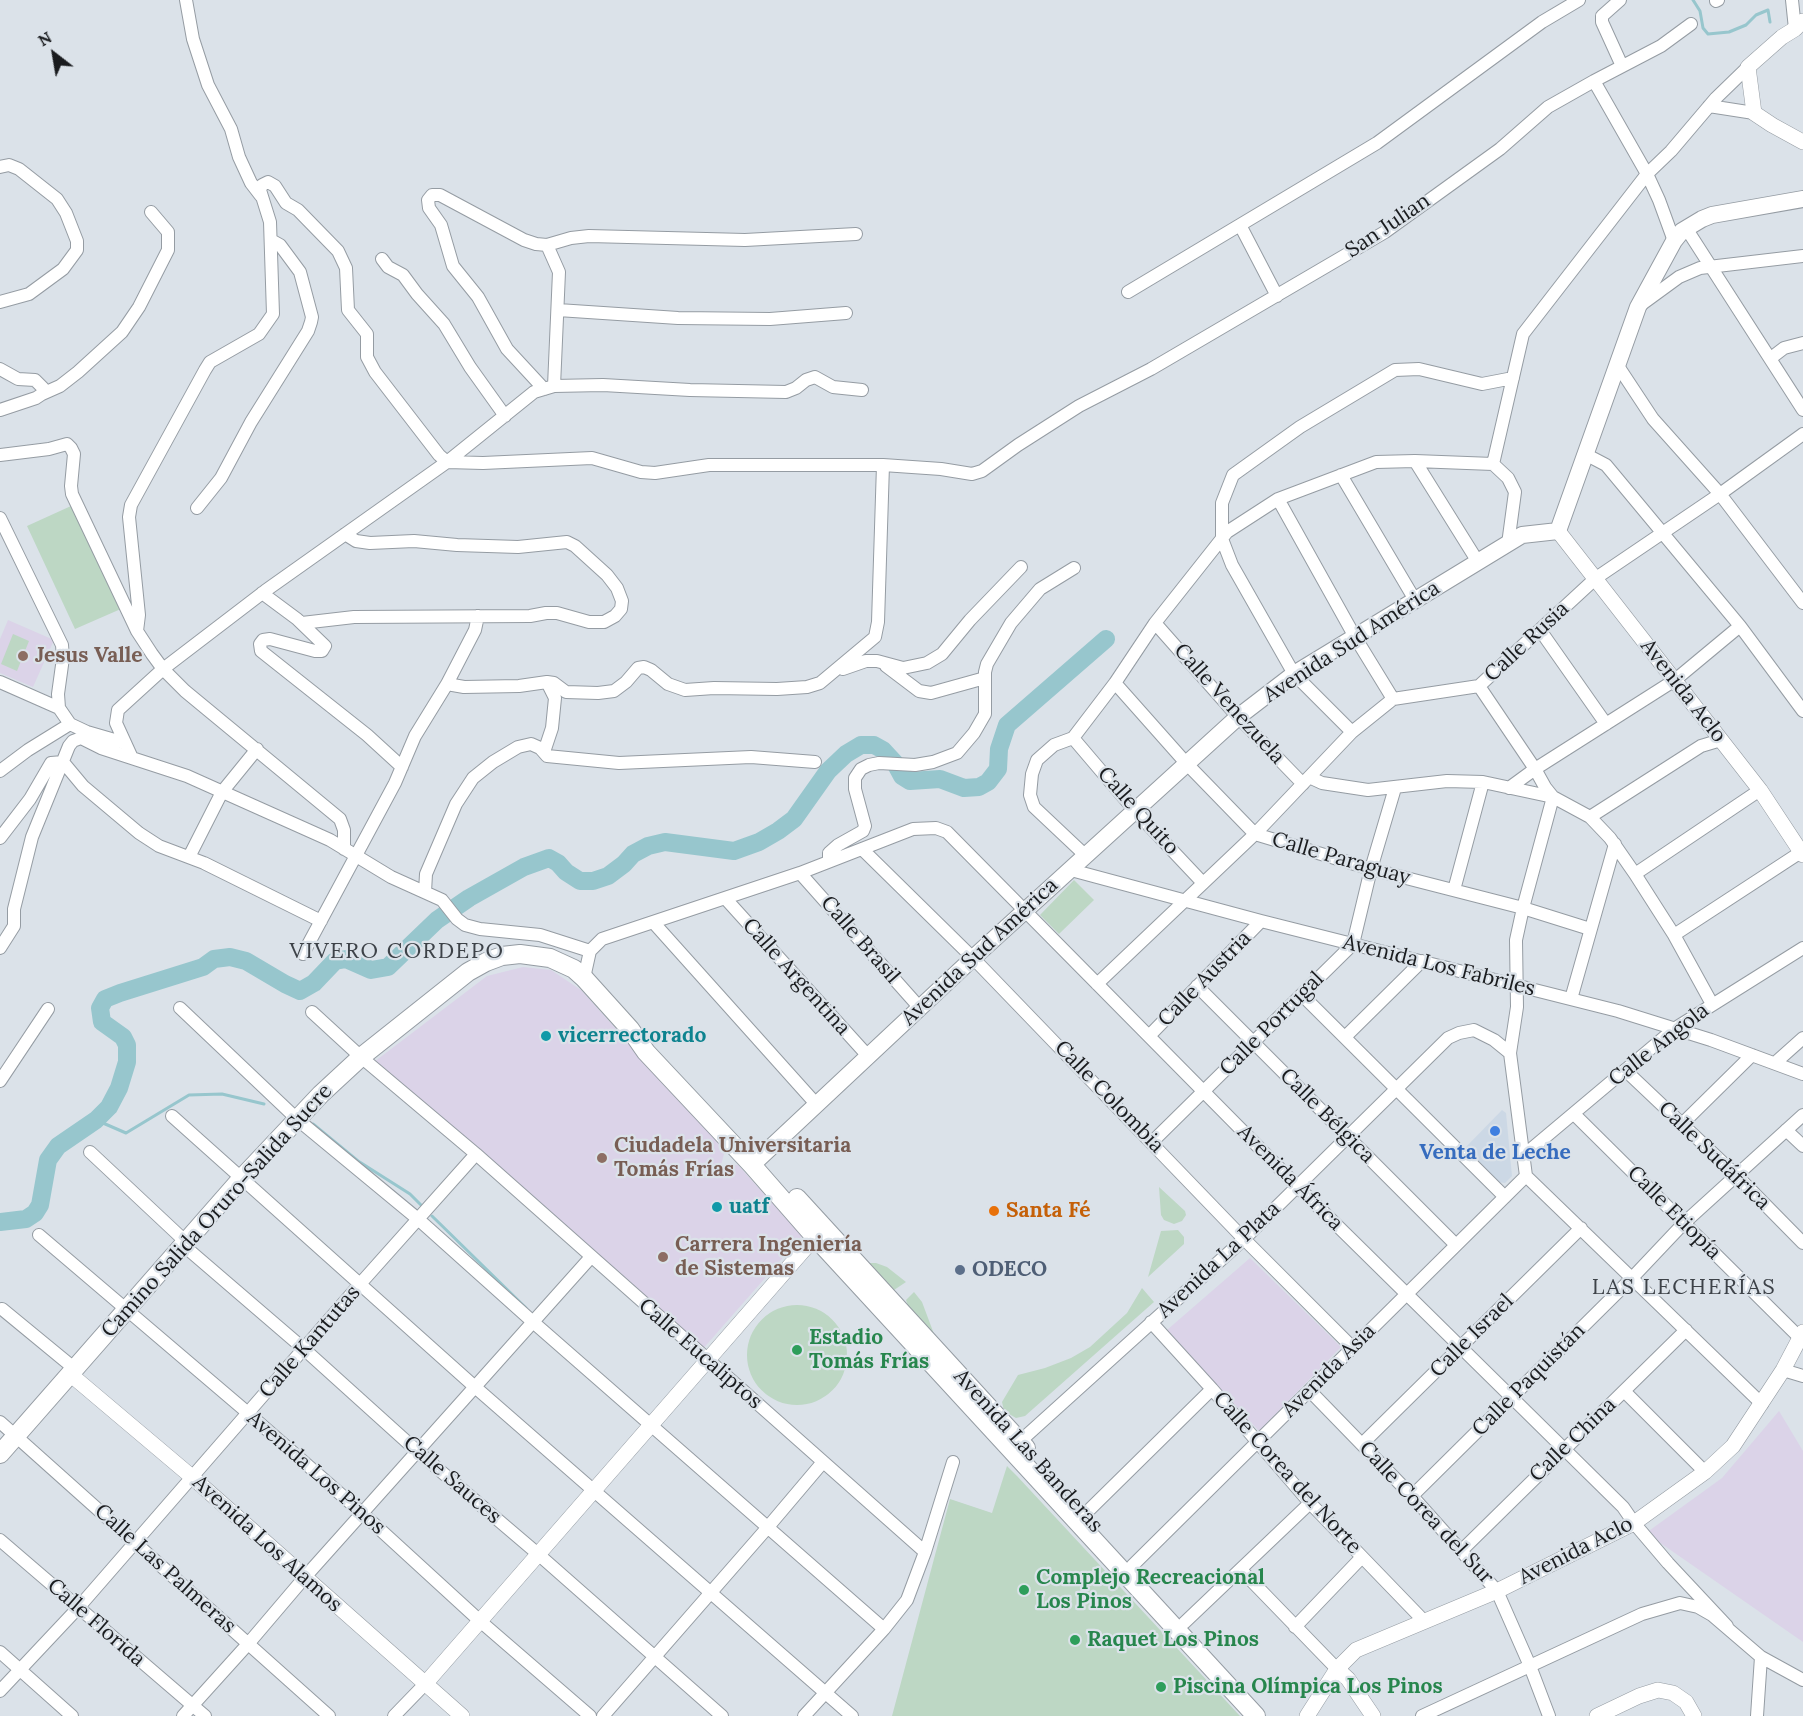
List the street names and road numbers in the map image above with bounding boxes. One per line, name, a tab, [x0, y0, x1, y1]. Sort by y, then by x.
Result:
street label: San Julian	[1341, 189, 1435, 263]
street label: Avenida Sud América	[1259, 576, 1445, 708]
street label: Calle Rusia	[1480, 597, 1574, 687]
street label: Avenida Aclo	[1635, 634, 1731, 748]
street label: Calle Venezuela	[1168, 639, 1290, 769]
street label: Calle Quito	[1092, 762, 1184, 860]
street label: Calle Paraguay	[1269, 827, 1413, 891]
street label: Avenida Sud América	[897, 873, 1063, 1031]
street label: Calle Brasil	[815, 891, 905, 989]
street label: Calle Argentina	[737, 913, 855, 1041]
street label: Calle Austria	[1153, 926, 1257, 1032]
street label: Avenida Los Fabriles	[1340, 930, 1538, 1002]
street label: Calle Portugal	[1215, 967, 1329, 1081]
street label: Calle Angola	[1604, 998, 1714, 1092]
street label: Calle Colombia	[1049, 1036, 1169, 1158]
street label: Calle Bélgica	[1274, 1063, 1380, 1169]
street label: Camino Salida Oruro-Salida Sucre	[96, 1079, 338, 1343]
street label: Calle Sudáfrica	[1653, 1096, 1775, 1216]
street label: Avenida África	[1232, 1120, 1348, 1236]
street label: Calle Etiopía	[1622, 1161, 1726, 1265]
street label: Avenida La Plata	[1152, 1197, 1286, 1323]
street label: Calle Kantutas	[254, 1281, 366, 1403]
street label: Calle Israel	[1425, 1289, 1519, 1383]
street label: Calle Eucaliptos	[633, 1293, 767, 1415]
street label: Calle Paquistán	[1467, 1318, 1591, 1442]
street label: Avenida Asia	[1277, 1319, 1381, 1423]
street label: Avenida Las Banderas	[948, 1364, 1108, 1538]
street label: Calle Corea del Norte	[1208, 1387, 1366, 1559]
street label: Calle China	[1524, 1393, 1622, 1487]
street label: Avenida Los Pinos	[242, 1406, 390, 1540]
street label: Calle Sauces	[398, 1431, 506, 1529]
street label: Calle Corea del Sur	[1353, 1436, 1499, 1590]
street label: Avenida Los Alamos	[187, 1470, 347, 1618]
street label: Calle Las Palmeras	[89, 1499, 241, 1639]
street label: Avenida Aclo	[1515, 1512, 1637, 1590]
street label: Calle Florida	[42, 1574, 150, 1672]

